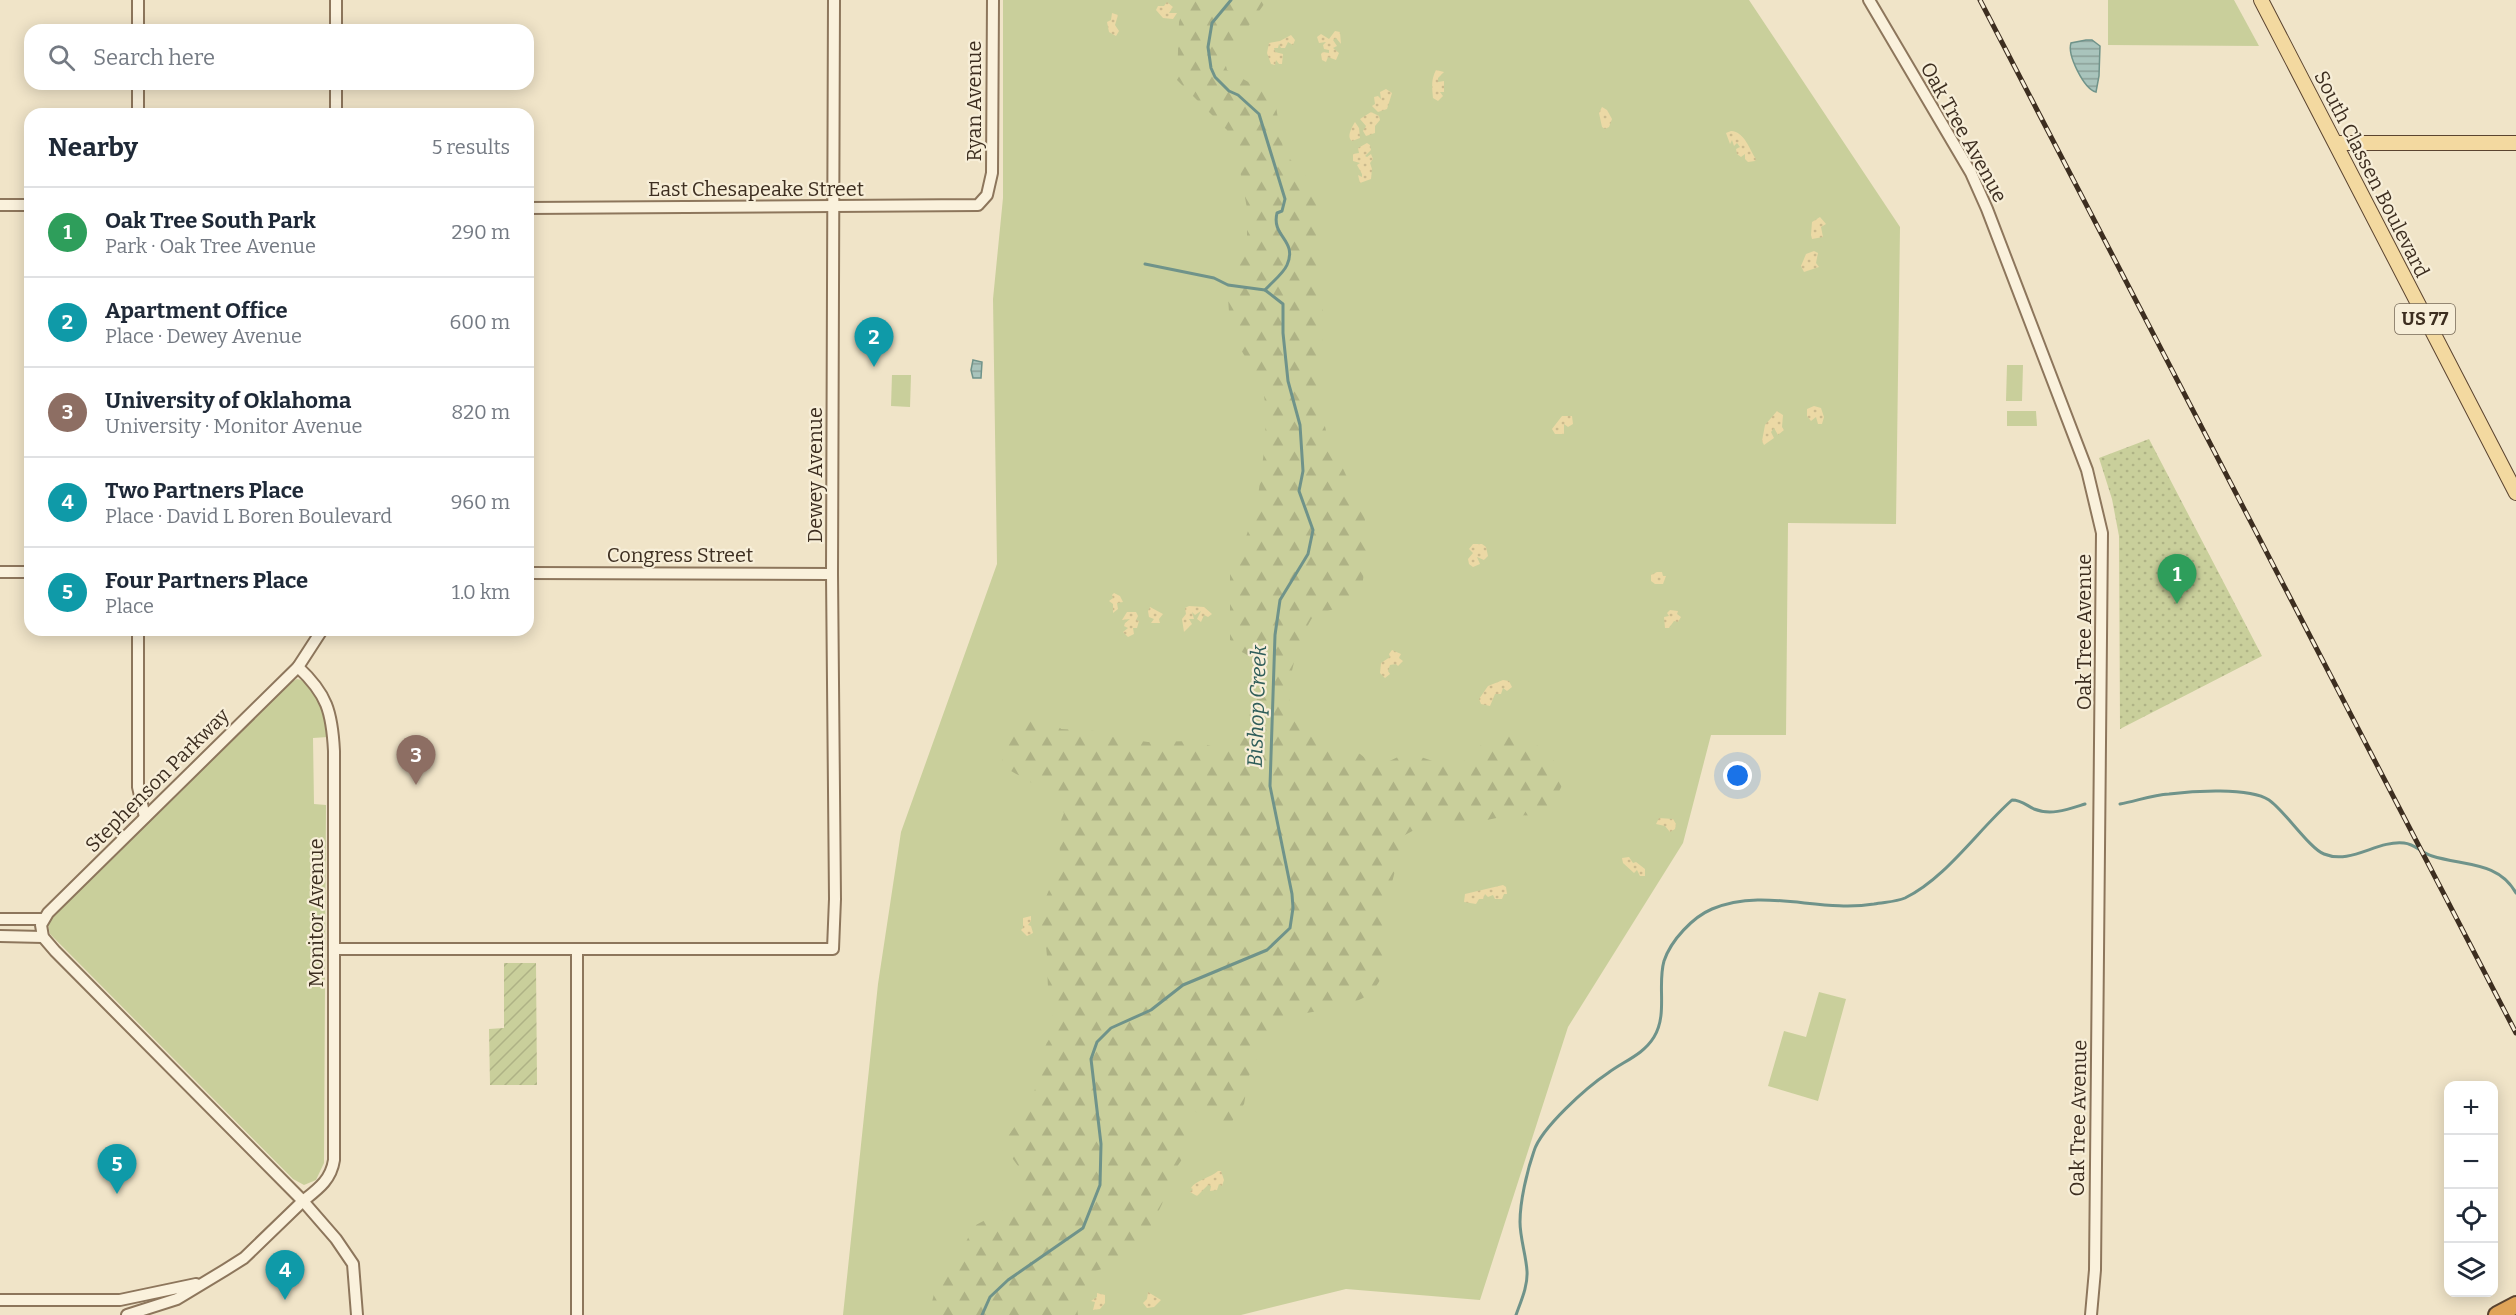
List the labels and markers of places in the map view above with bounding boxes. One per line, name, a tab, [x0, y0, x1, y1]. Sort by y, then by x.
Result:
pin: 2	[854, 318, 894, 367]
pin: 1	[2158, 554, 2196, 604]
pin: 3	[396, 736, 436, 785]
pin: 5	[98, 1144, 136, 1194]
pin: 4	[266, 1250, 304, 1300]

